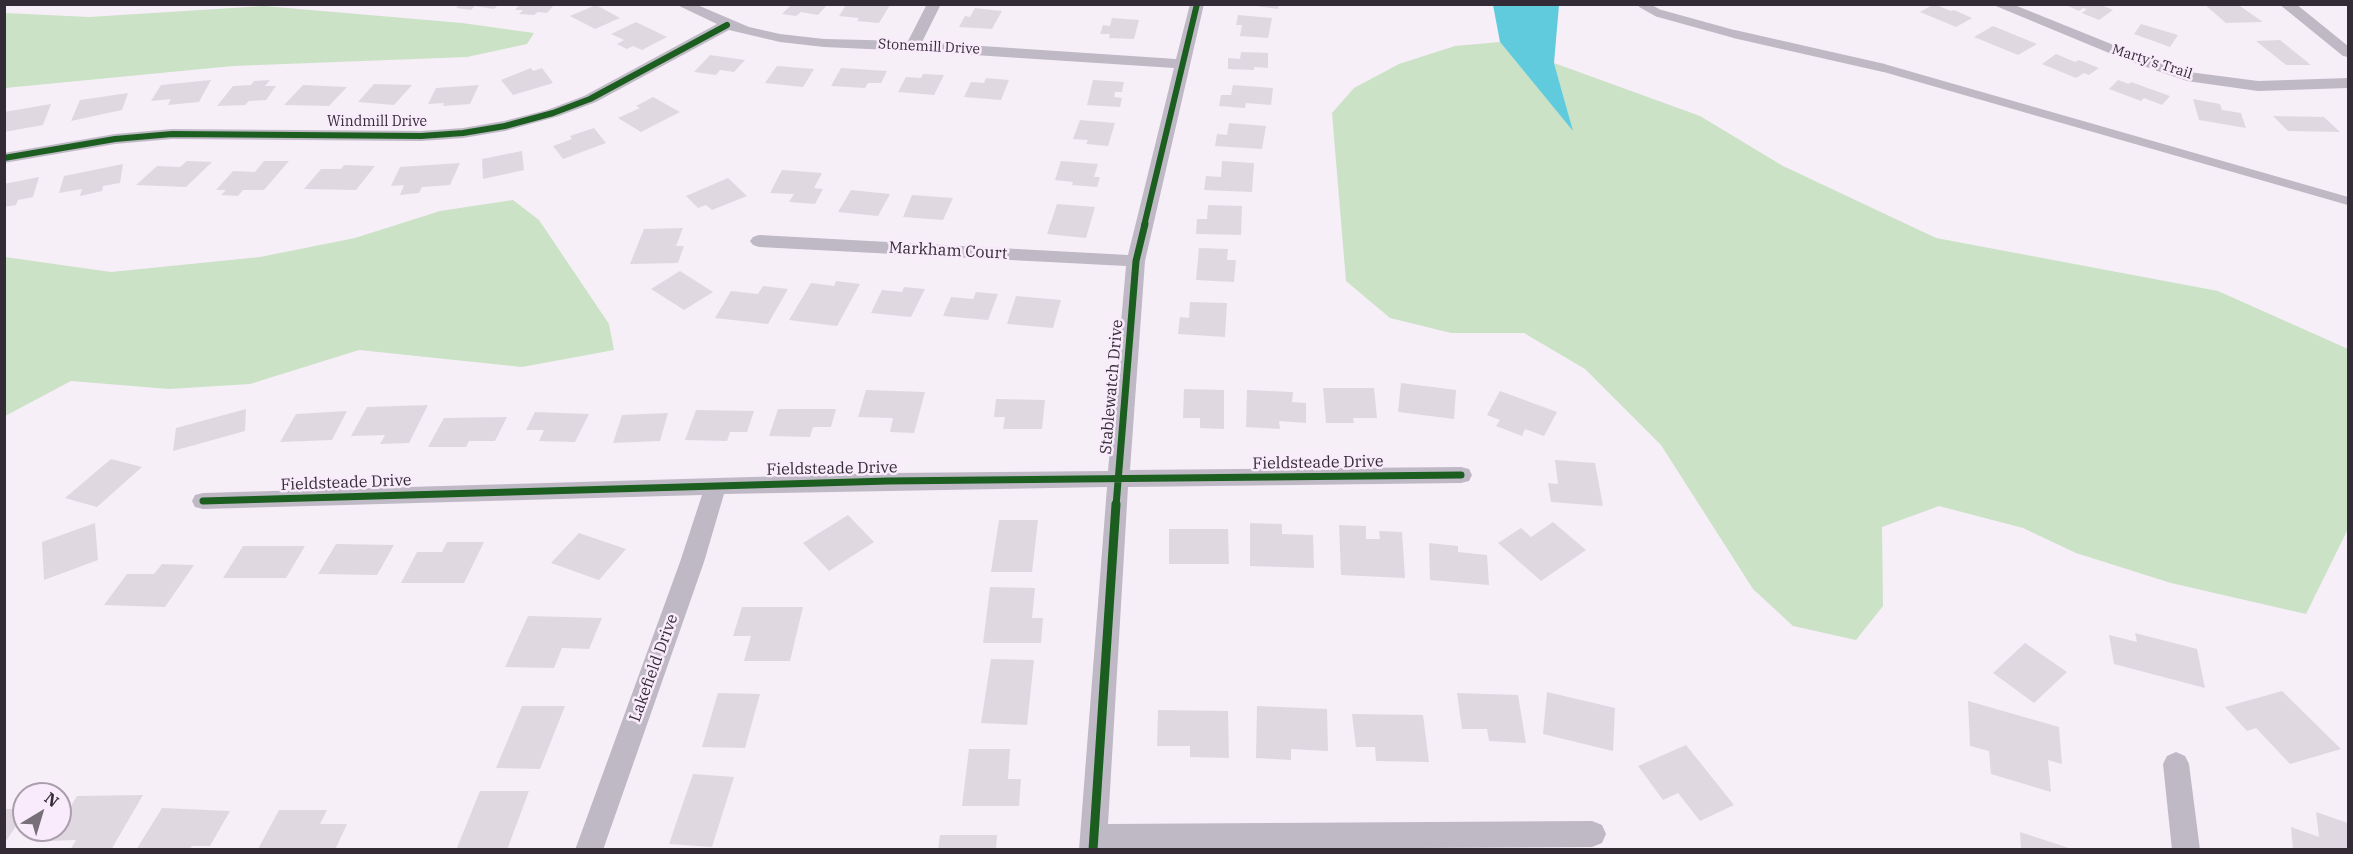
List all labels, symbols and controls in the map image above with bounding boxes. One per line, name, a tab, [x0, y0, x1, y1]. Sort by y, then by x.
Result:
street label: Stonemill Drive	[878, 36, 980, 58]
street label: Marty’s Trail	[2110, 41, 2194, 83]
street label: Windmill Drive	[327, 114, 427, 130]
street label: Markham Court	[888, 238, 1008, 264]
street label: Stablewatch Drive	[1097, 319, 1127, 455]
street label: Fieldsteade Drive	[1252, 452, 1384, 474]
street label: Fieldsteade Drive	[766, 458, 898, 480]
street label: Fieldsteade Drive	[280, 471, 412, 495]
street label: Lakefield Drive	[626, 612, 682, 724]
north arrow	[12, 782, 72, 842]
text: N	[41, 788, 63, 811]

